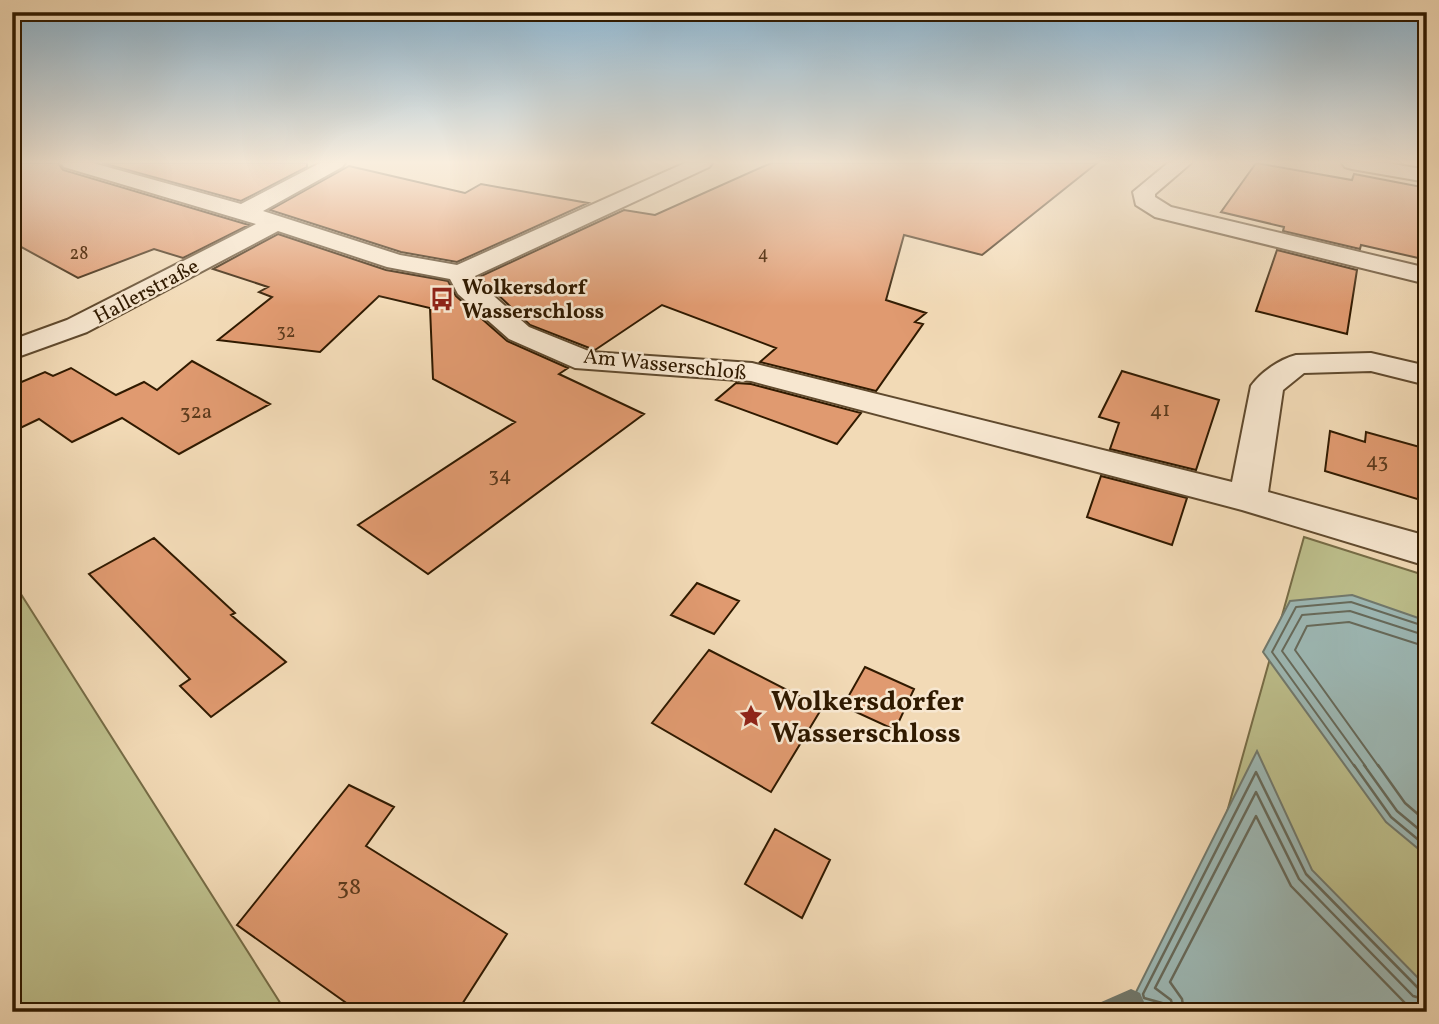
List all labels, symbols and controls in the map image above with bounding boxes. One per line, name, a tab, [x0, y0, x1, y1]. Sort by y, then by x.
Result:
house number: 28	[70, 242, 88, 267]
house number: 4	[758, 242, 768, 267]
street label: Hallerstraße	[89, 252, 205, 332]
place label: Wolkersdorf Wasserschloss	[462, 274, 604, 327]
bus stop icon: Wolkersdorf Wasserschloss	[428, 285, 456, 313]
house number: 32	[277, 320, 295, 345]
street label: Am Wasserschloß	[582, 342, 748, 388]
house number: 41	[1150, 396, 1170, 425]
house number: 32a	[180, 398, 212, 427]
house number: 43	[1366, 447, 1388, 476]
house number: 34	[488, 461, 512, 490]
place label: Wolkersdorfer Wasserschloss	[771, 683, 964, 754]
place icon: Wolkersdorfer Wasserschloss	[737, 702, 765, 730]
house number: 38	[337, 871, 361, 905]

